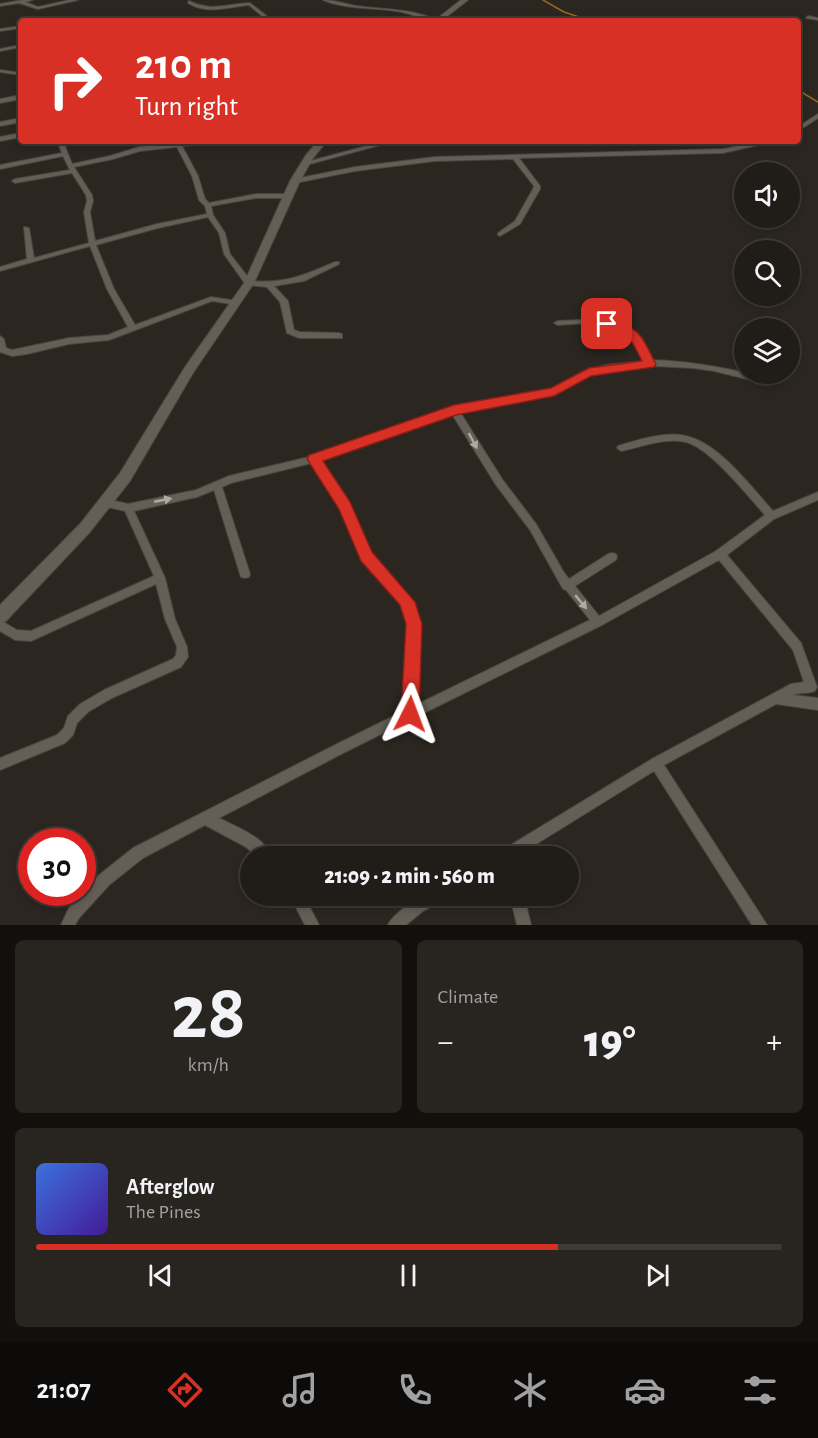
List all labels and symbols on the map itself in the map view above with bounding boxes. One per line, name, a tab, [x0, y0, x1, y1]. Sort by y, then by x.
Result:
pin	[581, 298, 632, 349]
one-way arrow	[468, 433, 478, 450]
one-way arrow	[154, 495, 172, 505]
one-way arrow	[575, 595, 587, 610]
position arrow	[378, 682, 442, 746]
speed limit sign: 30	[18, 828, 96, 906]

